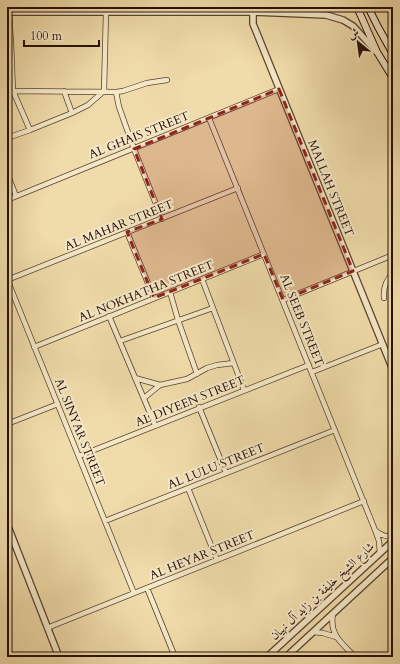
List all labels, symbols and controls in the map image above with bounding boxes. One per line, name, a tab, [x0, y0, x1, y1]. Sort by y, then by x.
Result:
scale bar	[24, 22, 99, 48]
north arrow	[338, 22, 378, 62]
text: ش	[345, 24, 362, 43]
text: 100 m	[30, 28, 63, 44]
street label: AL GHAIS STREET	[86, 107, 192, 162]
street label: MALLAH STREET	[304, 137, 358, 239]
street label: AL MAHAR STREET	[62, 196, 176, 254]
street label: AL NOKHATHA STREET	[76, 256, 216, 325]
street label: AL SEEB STREET	[276, 272, 328, 369]
street label: AL DIYEEN STREET	[133, 372, 247, 430]
street label: AL SINYAR STREET	[51, 376, 109, 489]
street label: AL LULU STREET	[165, 439, 267, 493]
street label: AL HEYAR STREET	[147, 526, 257, 583]
street label: شارع الشيخ خليفة بن زايد آل نهيان	[266, 538, 380, 646]

